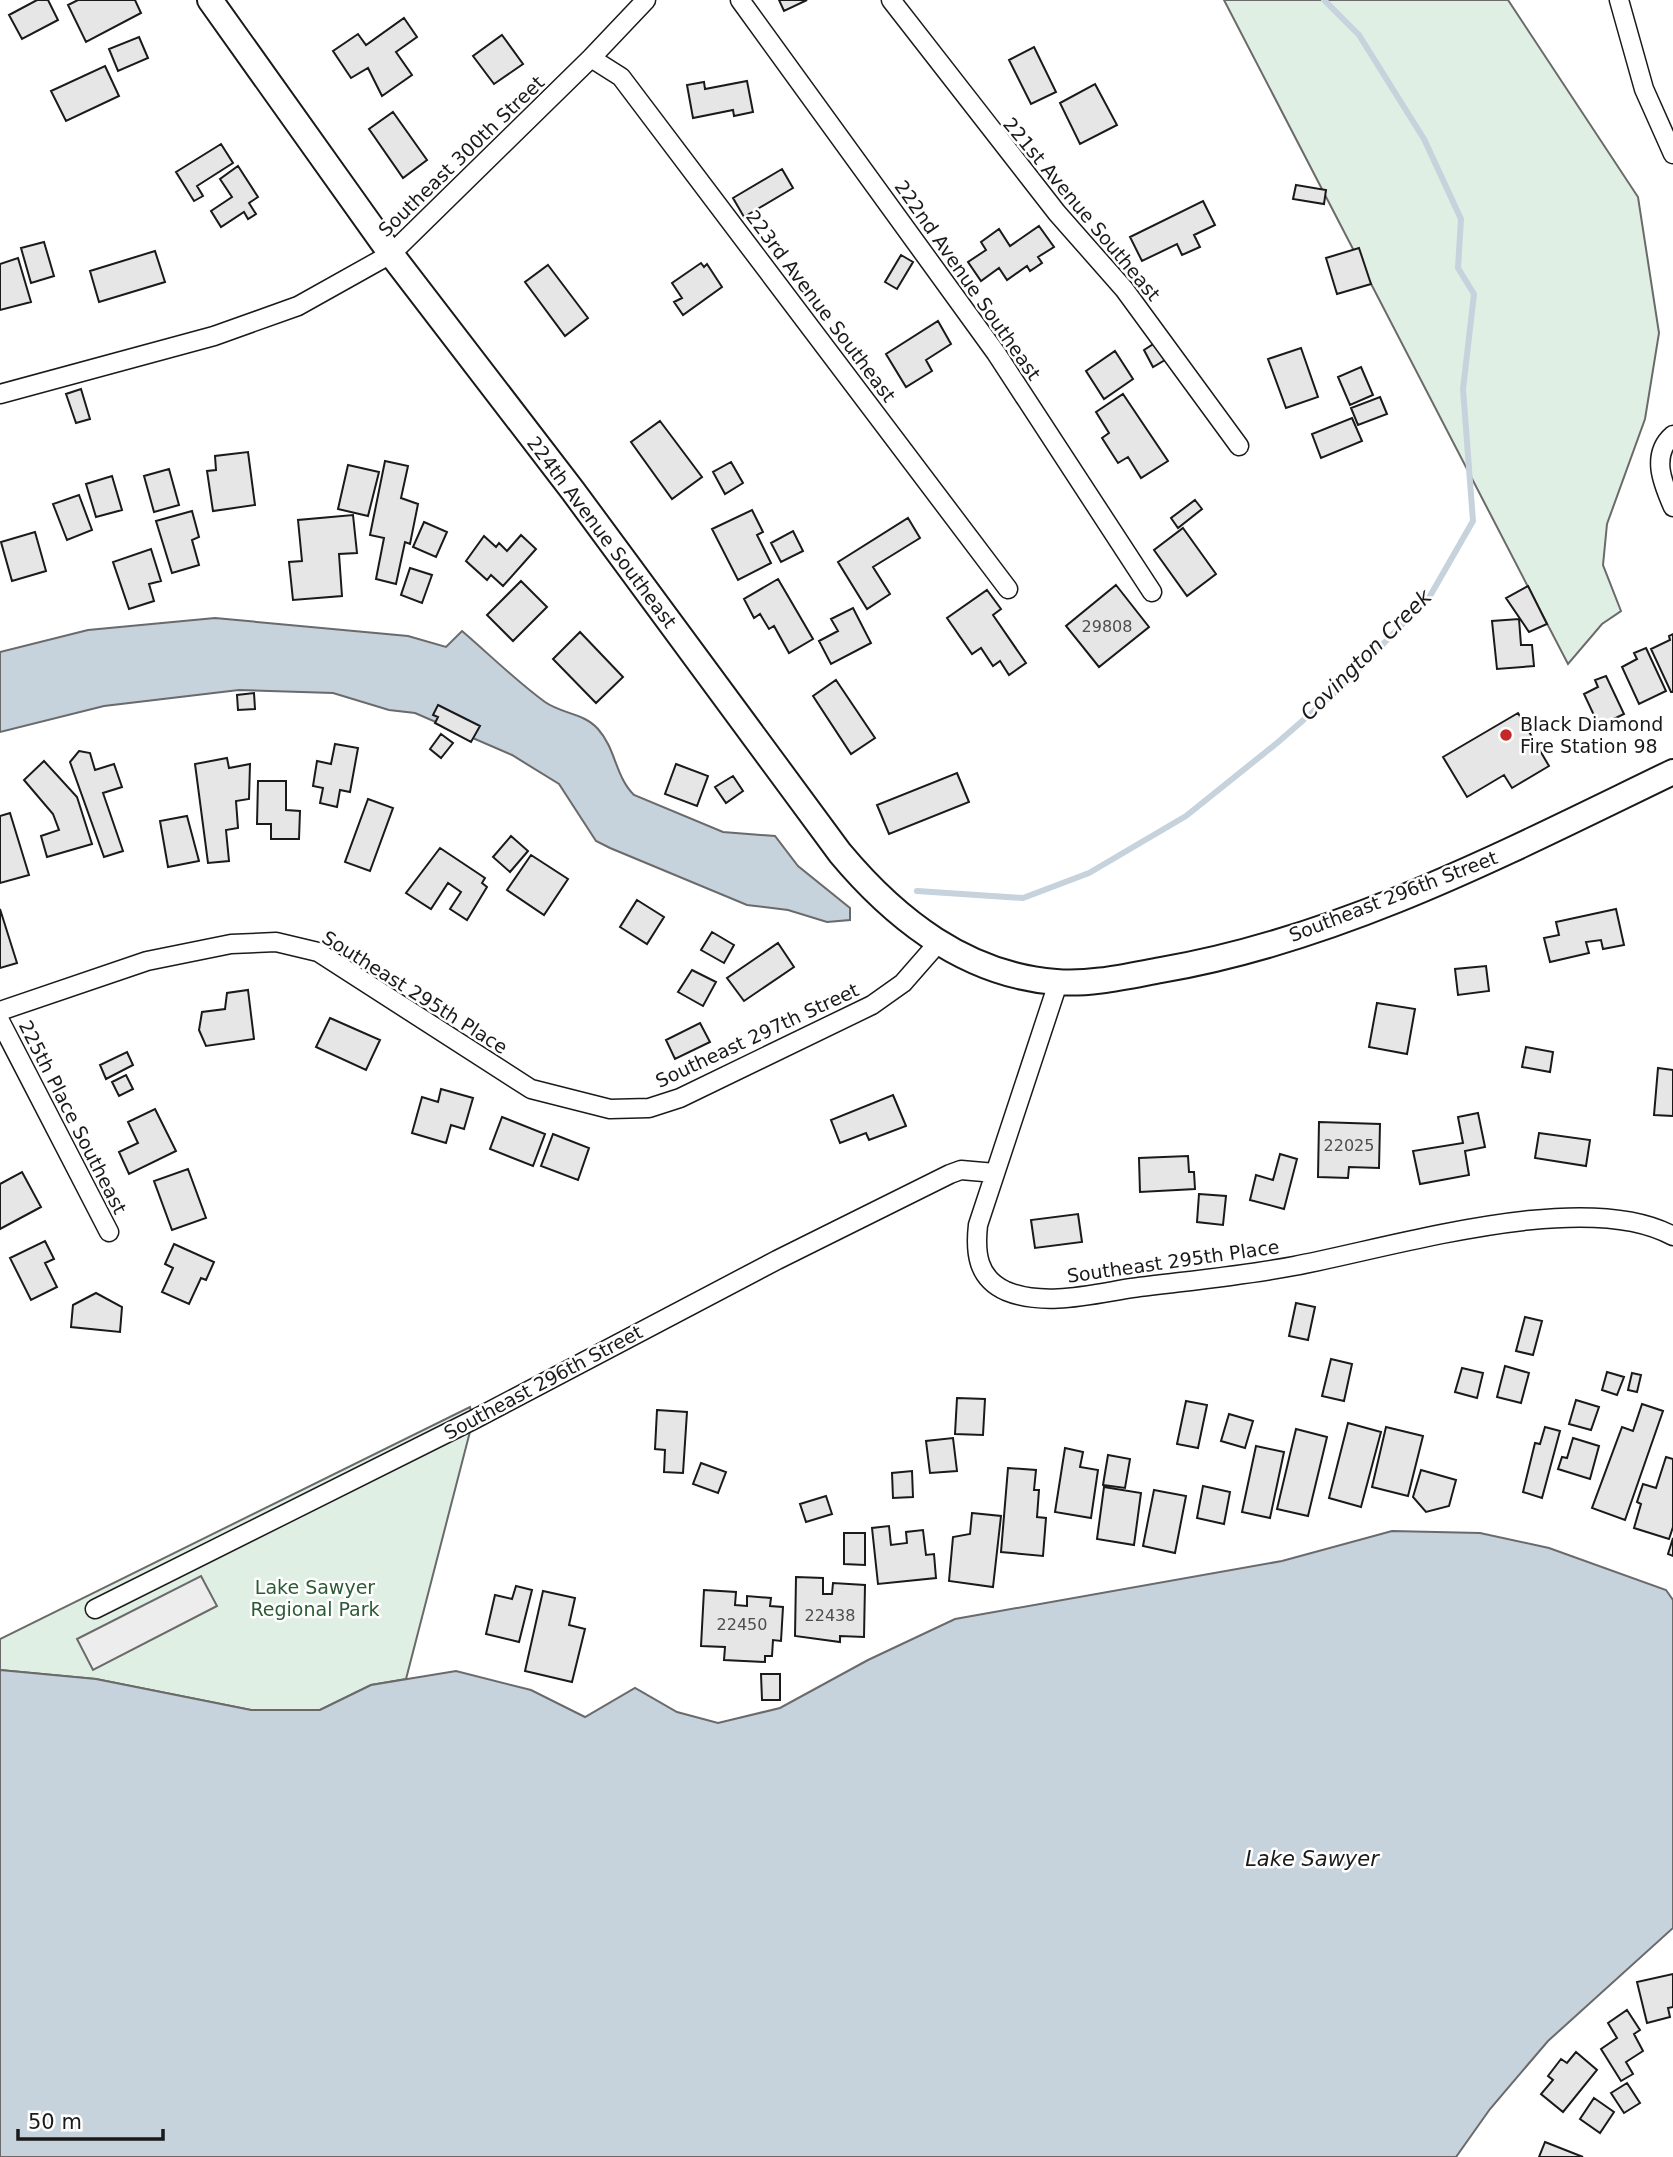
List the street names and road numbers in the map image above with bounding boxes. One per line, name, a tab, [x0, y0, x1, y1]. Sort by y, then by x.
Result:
street label: Southeast 300th Street	[374, 71, 548, 241]
street label: 221st Avenue Southeast	[999, 113, 1165, 305]
street label: 222nd Avenue Southeast	[890, 176, 1046, 384]
street label: 223rd Avenue Southeast	[742, 206, 900, 406]
street label: 224th Avenue Southeast	[523, 432, 681, 632]
street label: Southeast 296th Street	[1286, 846, 1500, 946]
street label: Southeast 295th Place	[318, 926, 512, 1058]
street label: Southeast 297th Street	[652, 978, 862, 1092]
street label: 225th Place Southeast	[15, 1017, 131, 1217]
street label: Southeast 295th Place	[1065, 1235, 1281, 1287]
street label: Southeast 296th Street	[440, 1320, 646, 1444]

